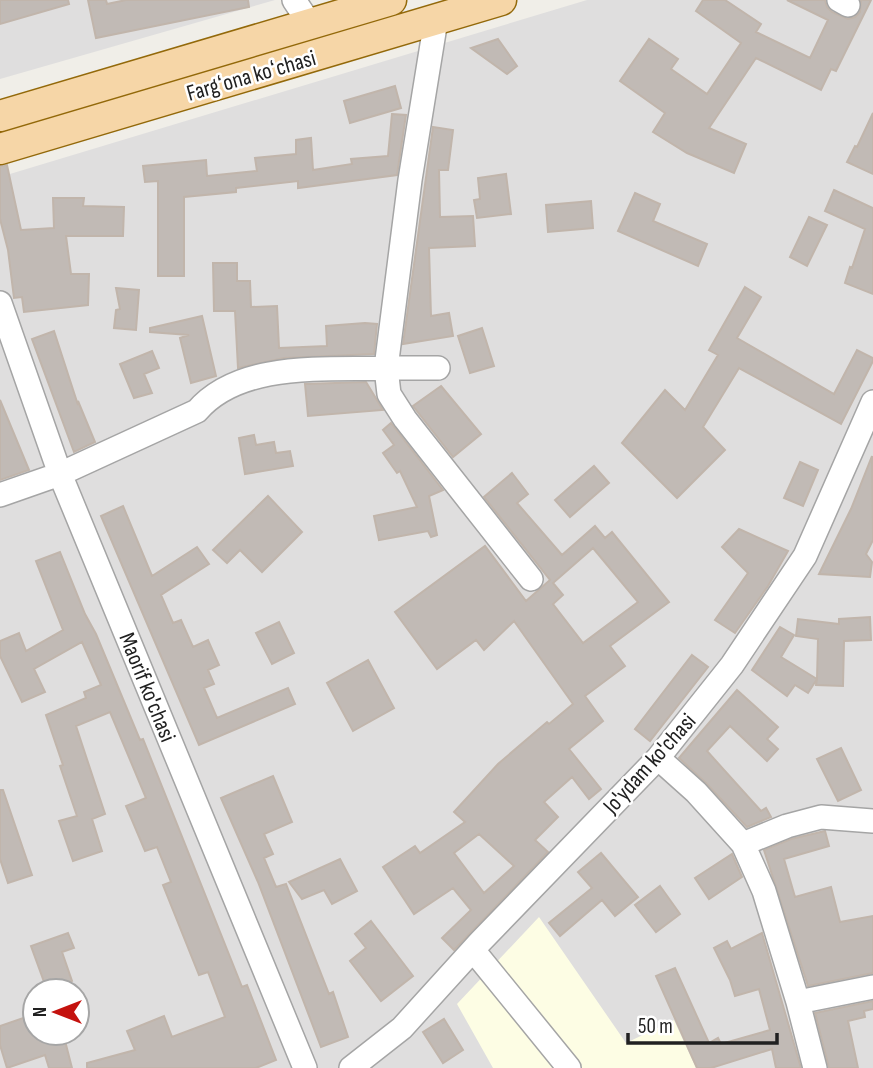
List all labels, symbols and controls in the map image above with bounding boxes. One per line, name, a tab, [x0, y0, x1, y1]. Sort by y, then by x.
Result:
street label: Fargʻona koʻchasi	[184, 44, 319, 108]
street label: Maorif ko'chasi	[113, 629, 182, 746]
street label: Jo'ydam ko'chasi	[597, 708, 702, 820]
north arrow	[21, 977, 91, 1047]
scale bar	[628, 1002, 777, 1046]
text: N	[29, 1007, 52, 1017]
text: 50 m	[638, 1014, 673, 1039]

